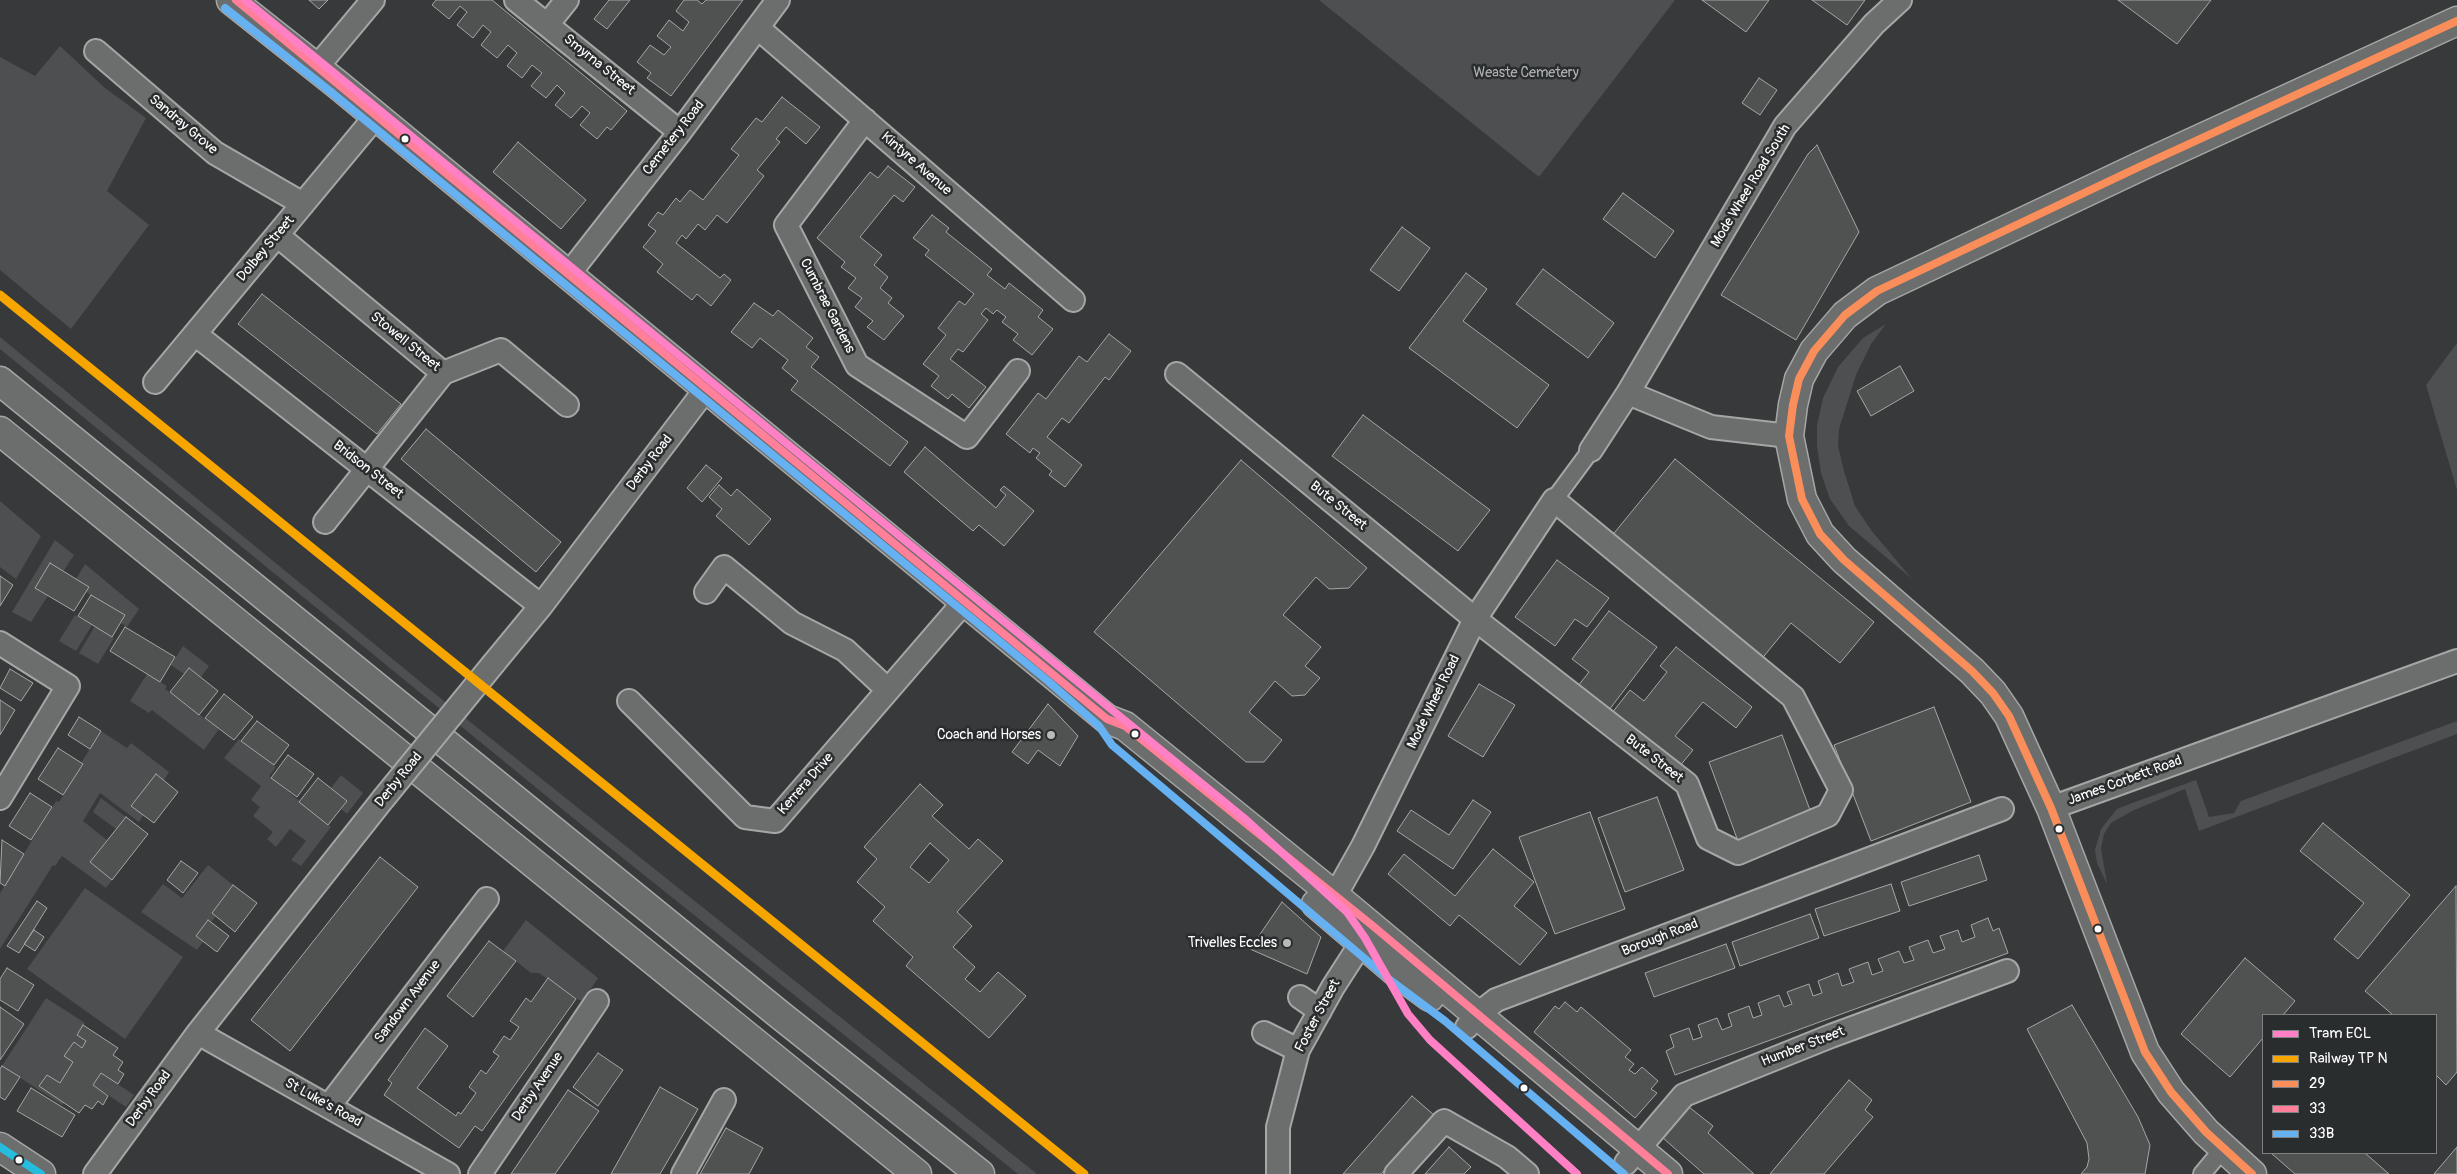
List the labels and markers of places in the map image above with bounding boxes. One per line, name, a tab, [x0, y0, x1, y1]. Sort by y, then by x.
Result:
unlabelled marker	[400, 134, 410, 144]
place label: Coach and Horses	[937, 727, 1041, 743]
marker: Coach and Horses	[1045, 729, 1057, 741]
unlabelled marker	[1130, 729, 1140, 739]
unlabelled marker	[2054, 824, 2064, 834]
unlabelled marker	[2093, 924, 2103, 934]
place label: Trivelles Eccles	[1188, 935, 1277, 951]
marker: Trivelles Eccles	[1281, 937, 1293, 949]
unlabelled marker	[1519, 1083, 1529, 1093]
unlabelled marker	[14, 1155, 24, 1165]

